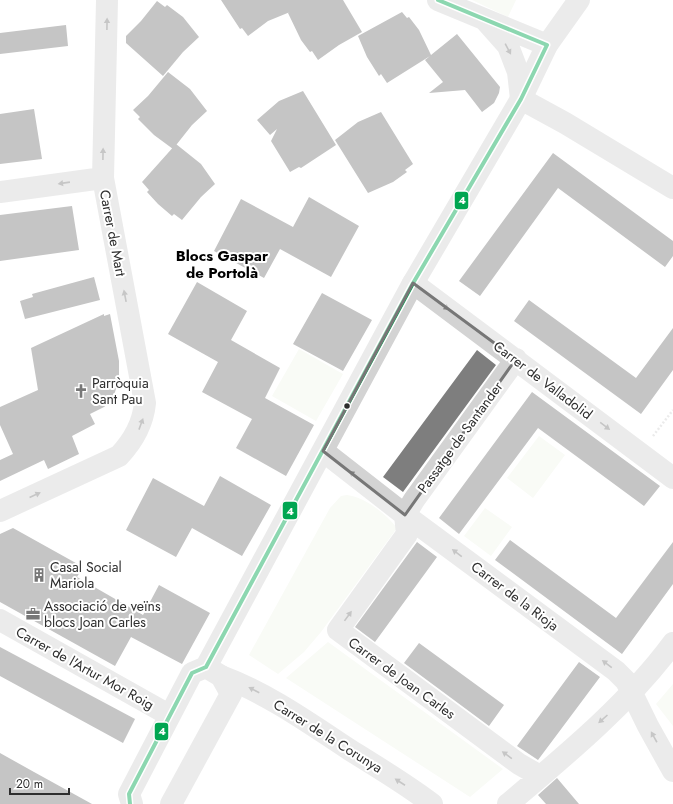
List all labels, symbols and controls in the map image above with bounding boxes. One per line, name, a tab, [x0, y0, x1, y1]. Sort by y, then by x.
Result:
one-way arrow	[103, 18, 110, 30]
one-way arrow	[505, 43, 511, 55]
one-way arrow	[100, 148, 107, 160]
one-way arrow	[58, 180, 70, 186]
street label: Carrer de Mart	[95, 188, 131, 279]
line badge: 4	[454, 191, 469, 210]
text: 4	[458, 192, 466, 208]
district label: Blocs Gaspar de Portolà	[176, 245, 269, 284]
one-way arrow	[121, 290, 127, 302]
one-way arrow	[439, 302, 450, 310]
street label: Carrer de Valladolid	[489, 336, 597, 424]
place label: Parròquia Sant Pau	[92, 373, 149, 409]
street label: Passatge de Santander	[413, 377, 507, 497]
church icon: Parròquia Sant Pau	[73, 383, 89, 399]
unlabelled marker	[342, 401, 352, 411]
one-way arrow	[138, 417, 144, 429]
one-way arrow	[599, 421, 610, 430]
one-way arrow	[348, 470, 359, 479]
one-way arrow	[30, 492, 41, 498]
line badge: 4	[282, 501, 298, 520]
text: 4	[286, 503, 294, 519]
one-way arrow	[452, 549, 463, 557]
street label: Carrer de la Rioja	[467, 556, 563, 636]
place label: Casal Social Mariola	[50, 557, 122, 593]
building icon: Casal Social Mariola	[31, 567, 47, 583]
place label: Associació de veïns blocs Joan Carles	[44, 596, 161, 632]
office icon: Associació de veïns blocs Joan Carles	[25, 606, 41, 622]
one-way arrow	[344, 611, 352, 621]
street label: Carrer de l'Artur Mor Roig	[12, 622, 158, 714]
street label: Carrer de Joan Carles	[344, 632, 460, 724]
one-way arrow	[601, 660, 612, 668]
one-way arrow	[248, 687, 260, 694]
street label: Carrer de la Corunya	[270, 694, 386, 778]
one-way arrow	[598, 714, 608, 724]
line badge: 4	[154, 722, 169, 741]
text: 4	[158, 723, 166, 739]
one-way arrow	[651, 731, 657, 743]
one-way arrow	[502, 751, 513, 759]
scale bar	[10, 770, 69, 796]
text: 20 m	[16, 775, 43, 793]
one-way arrow	[394, 778, 405, 786]

